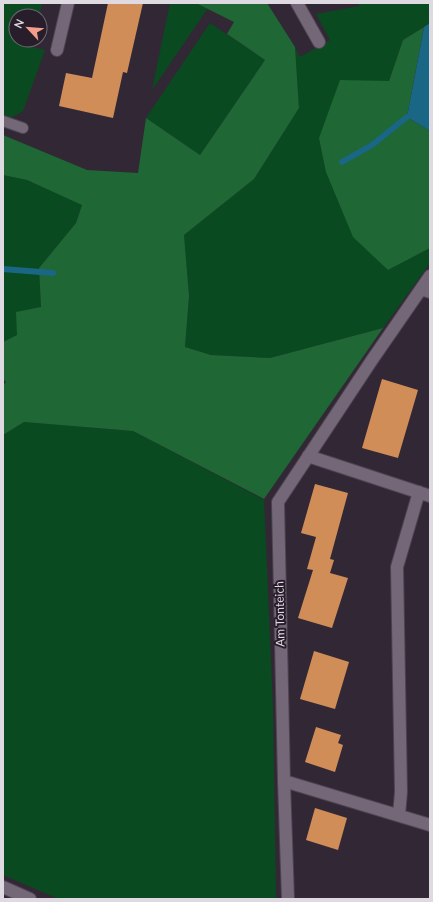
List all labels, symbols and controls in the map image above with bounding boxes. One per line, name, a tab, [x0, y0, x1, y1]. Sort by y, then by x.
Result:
north arrow	[8, 8, 48, 48]
text: N	[11, 17, 26, 30]
street label: Am Tonteich	[271, 581, 288, 647]

